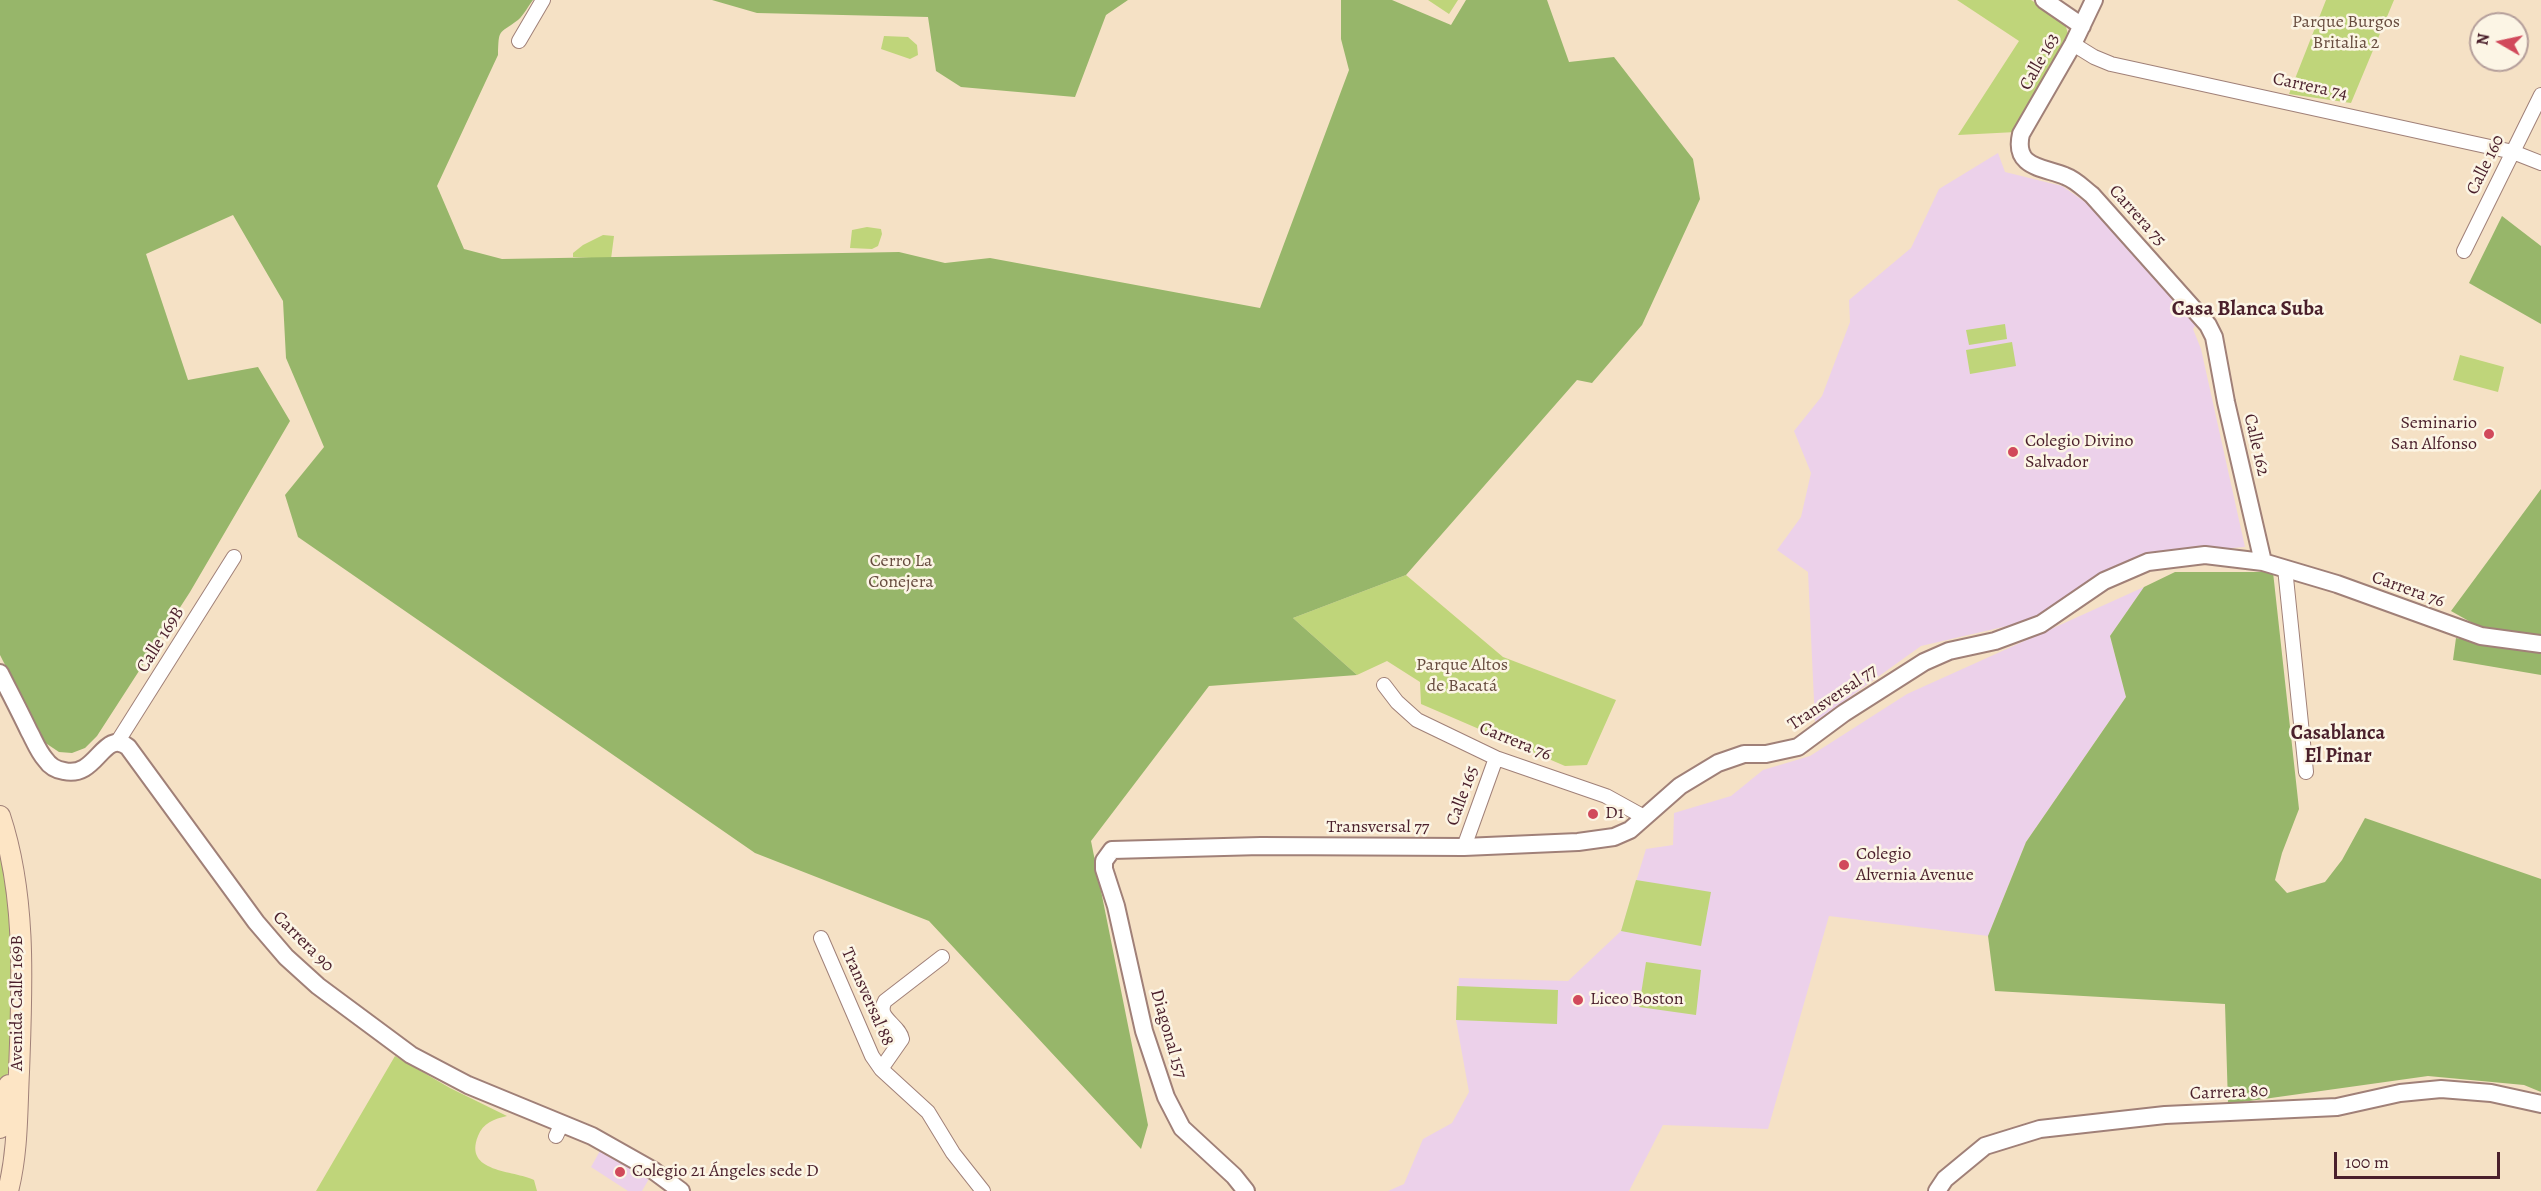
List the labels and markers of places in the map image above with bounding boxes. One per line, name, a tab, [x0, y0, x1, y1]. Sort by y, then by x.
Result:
place label: Seminario San Alfonso	[2391, 413, 2477, 456]
marker: Seminario San Alfonso	[2482, 427, 2496, 441]
place label: Colegio Divino Salvador	[2025, 431, 2133, 474]
marker: Colegio Divino Salvador	[2006, 445, 2020, 459]
place label: D1	[1605, 803, 1624, 825]
marker: D1	[1586, 807, 1600, 821]
place label: Colegio Alvernia Avenue	[1856, 844, 1974, 886]
marker: Colegio Alvernia Avenue	[1837, 858, 1851, 872]
place label: Liceo Boston	[1590, 989, 1684, 1011]
marker: Liceo Boston	[1571, 993, 1585, 1007]
place label: Colegio 21 Ángeles sede D	[632, 1161, 819, 1183]
marker: Colegio 21 Ángeles sede D	[613, 1165, 627, 1179]

